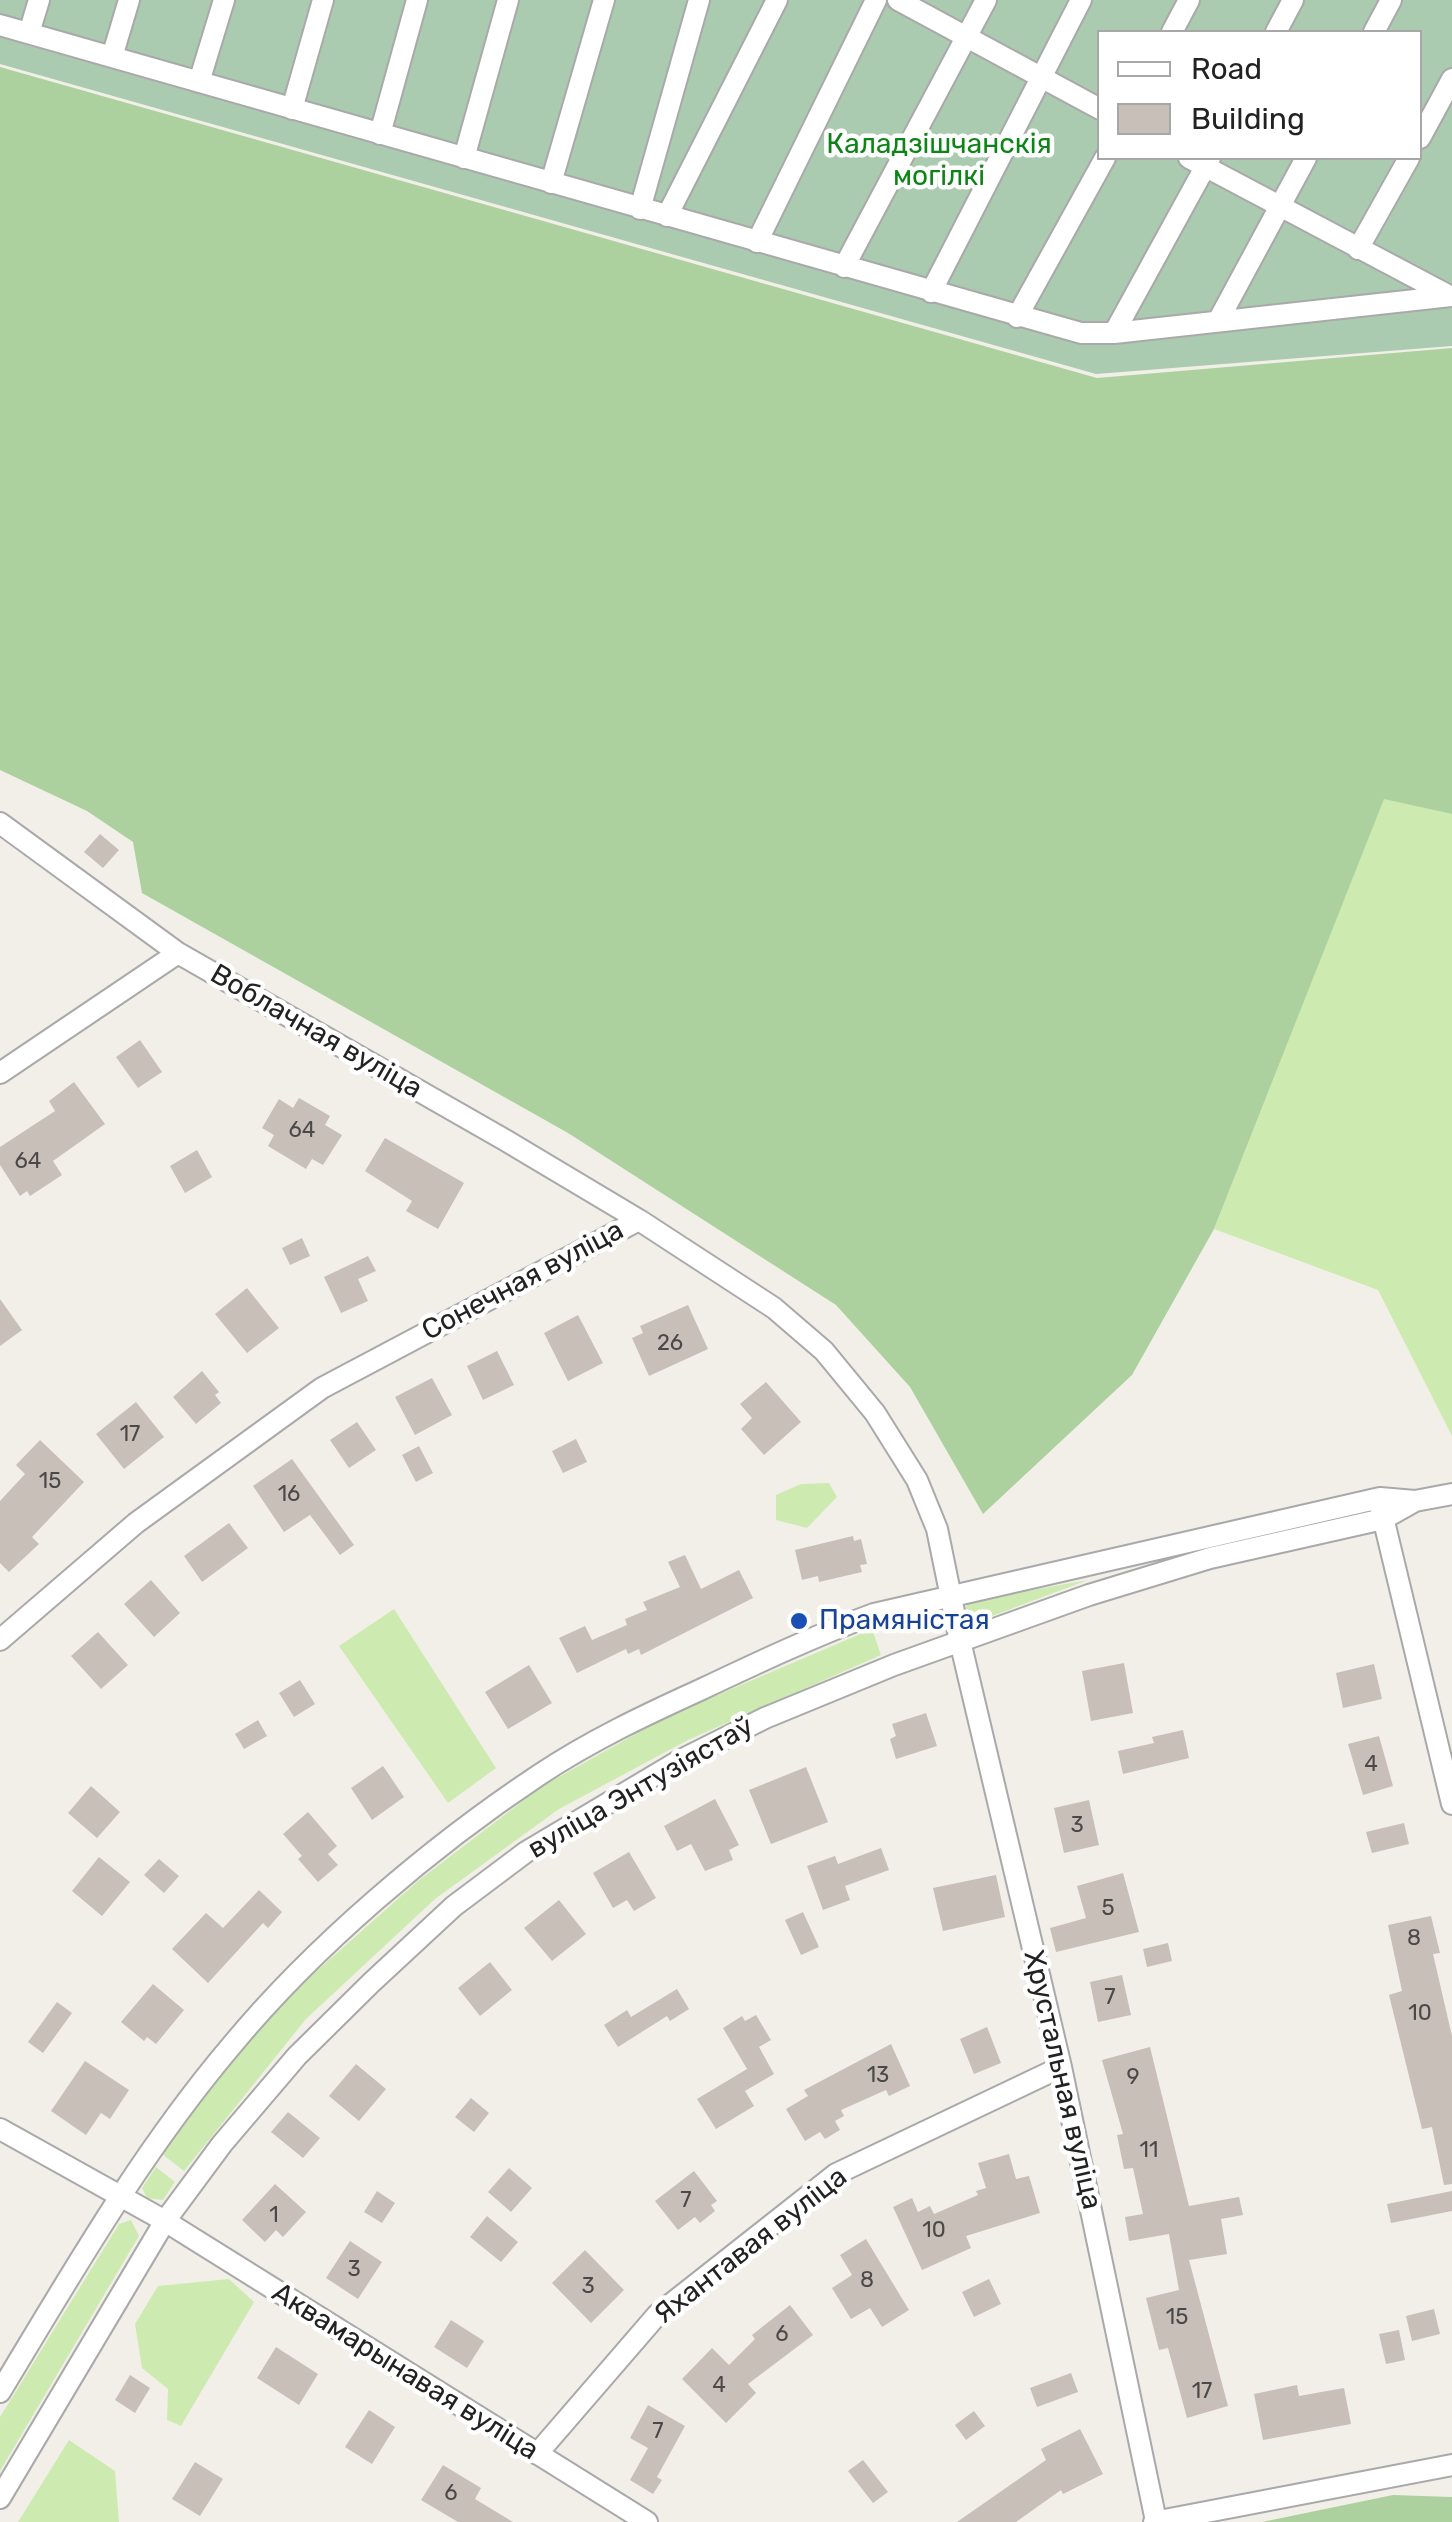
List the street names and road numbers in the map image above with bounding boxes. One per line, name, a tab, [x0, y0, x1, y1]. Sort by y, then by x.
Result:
street label: Воблачная вуліца	[204, 958, 428, 1106]
street label: Сонечная вуліца	[416, 1214, 630, 1348]
street label: вуліца Энтузіястаў	[522, 1710, 760, 1866]
street label: Хрустальная вуліца	[1016, 1947, 1108, 2213]
street label: Яхантавая вуліца	[648, 2160, 854, 2332]
street label: Аквамарынавая вуліца	[266, 2276, 544, 2468]

